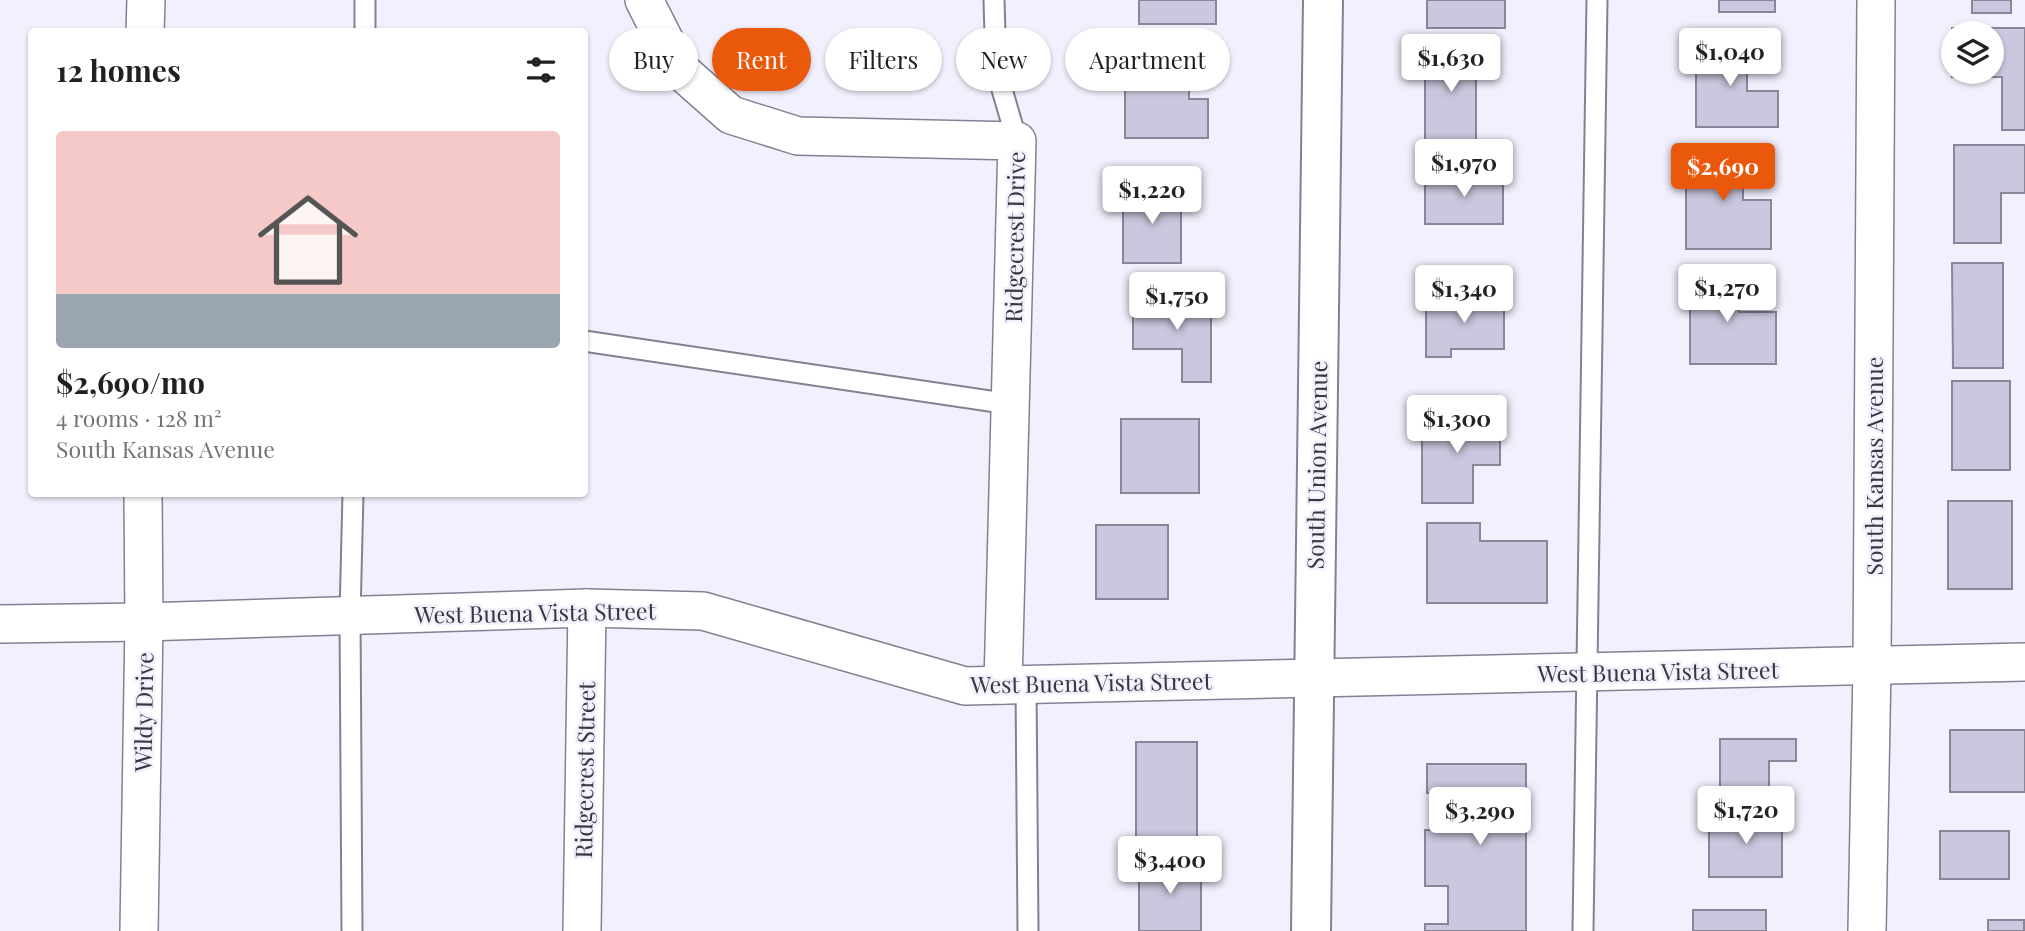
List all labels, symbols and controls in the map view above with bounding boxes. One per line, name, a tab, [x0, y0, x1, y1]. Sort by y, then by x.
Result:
map controls	[1941, 21, 2004, 84]
button: layers	[1941, 21, 2004, 84]
chip: Buy	[609, 28, 698, 91]
chip: Rent	[712, 28, 811, 91]
chip: Filters	[825, 28, 942, 91]
chip: New	[956, 28, 1051, 91]
chip: Apartment	[1065, 28, 1230, 91]
pin: $1,040	[1673, 28, 1787, 88]
pin: $1,630	[1394, 34, 1508, 94]
text: $1,040	[1695, 35, 1765, 66]
text: $1,630	[1417, 41, 1485, 72]
text: 12 homes	[56, 50, 181, 90]
icon: filters	[522, 51, 560, 89]
pin: $1,970	[1407, 140, 1521, 199]
pin: $2,690	[1666, 144, 1780, 203]
text: $1,970	[1431, 146, 1497, 177]
text: $2,690	[1687, 150, 1759, 181]
street label: Ridgecrest Drive	[997, 151, 1031, 323]
pin: $1,220	[1095, 166, 1209, 226]
text: $1,220	[1118, 173, 1186, 204]
icon: home	[245, 177, 371, 303]
pin: $1,270	[1670, 264, 1784, 324]
pin: $1,340	[1407, 266, 1521, 325]
text: $1,270	[1694, 271, 1760, 302]
pin: $1,750	[1120, 272, 1234, 332]
text: $1,340	[1431, 272, 1497, 303]
text: $1,750	[1145, 279, 1209, 310]
street label: South Kansas Avenue	[1858, 357, 1889, 575]
street label: South Union Avenue	[1299, 360, 1333, 570]
text: $2,690/mo	[56, 362, 205, 402]
pin: $1,300	[1400, 396, 1514, 455]
text: 4 rooms · 128 m²	[56, 402, 222, 433]
text: $1,300	[1423, 402, 1491, 433]
text: South Kansas Avenue	[56, 433, 275, 464]
street label: West Buena Vista Street	[413, 594, 657, 630]
street label: Wildy Drive	[126, 652, 160, 773]
street label: West Buena Vista Street	[1536, 653, 1780, 689]
street label: West Buena Vista Street	[969, 664, 1213, 700]
street label: Ridgecrest Street	[567, 681, 601, 859]
pin: $1,720	[1689, 786, 1803, 846]
pin: $3,290	[1423, 788, 1537, 847]
text: $1,720	[1713, 793, 1779, 824]
text: $3,290	[1445, 794, 1515, 825]
pin: $3,400	[1113, 836, 1227, 896]
text: $3,400	[1134, 843, 1206, 874]

